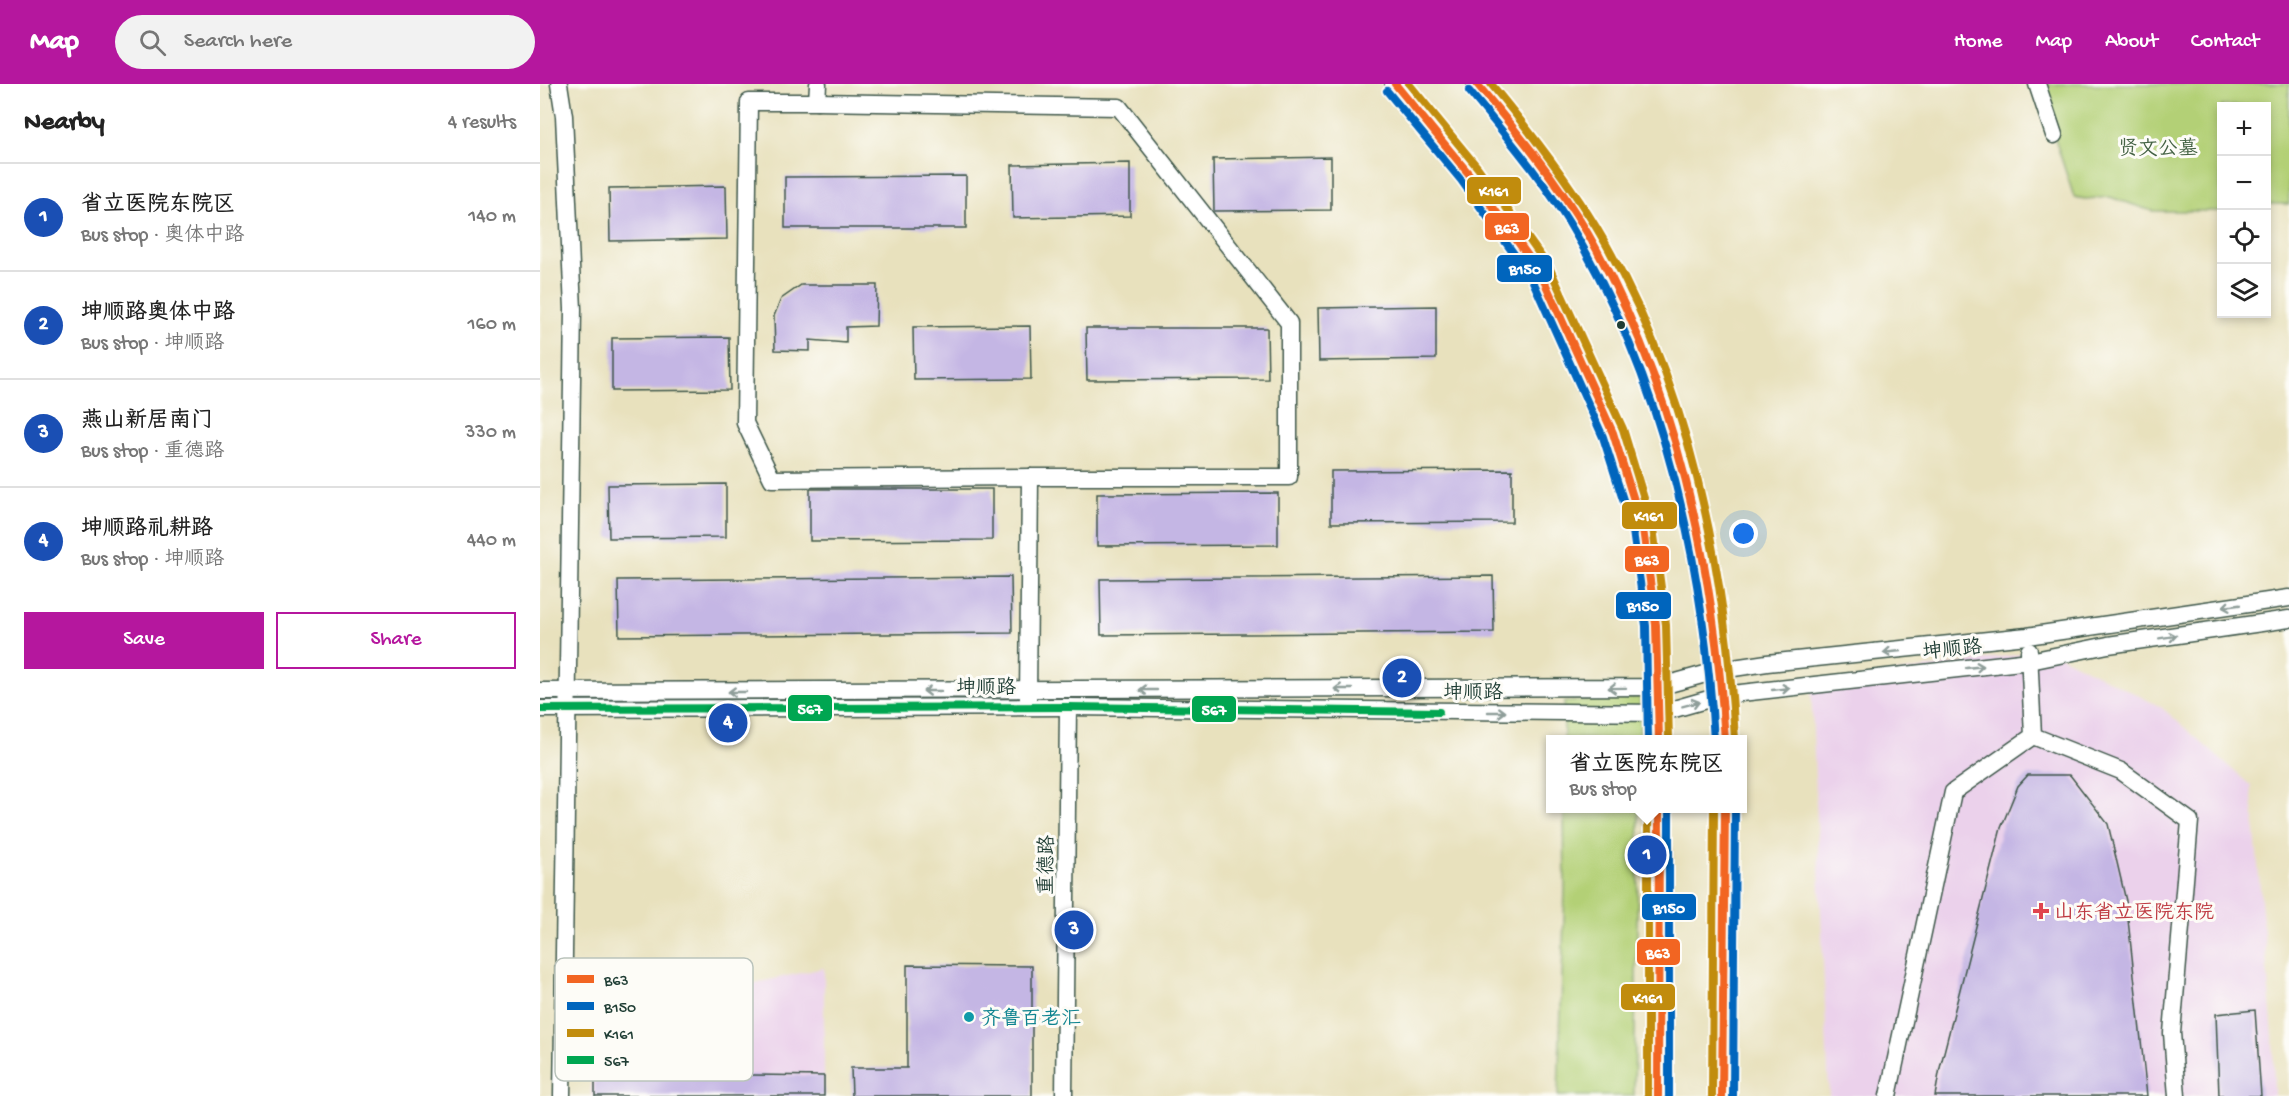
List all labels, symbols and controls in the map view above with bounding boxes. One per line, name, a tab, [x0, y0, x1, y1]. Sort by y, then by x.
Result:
search box	[115, 15, 535, 69]
text: Map	[30, 26, 79, 59]
icon: search	[136, 26, 169, 59]
text: Search here	[184, 29, 292, 55]
text: Home	[1954, 30, 2002, 55]
text: Map	[2035, 30, 2072, 55]
text: About	[2105, 30, 2158, 55]
text: Contact	[2191, 30, 2259, 55]
map controls	[2217, 102, 2271, 318]
button: +	[2217, 102, 2271, 156]
text: Nearby	[24, 108, 105, 139]
text: 4 results	[448, 112, 516, 135]
park label: 贤文公墓	[2118, 137, 2198, 162]
button: −	[2217, 156, 2271, 210]
line badge: K161	[1466, 176, 1522, 205]
text: K161	[1478, 184, 1509, 203]
text: 省立医院东院区	[81, 193, 235, 219]
text: 1	[39, 206, 48, 229]
text: 140 m	[468, 206, 516, 229]
button: locate	[2217, 210, 2271, 264]
line badge: B63	[1484, 212, 1530, 241]
text: B63	[1494, 221, 1519, 240]
text: Bus stop · 奥体中路	[81, 225, 244, 248]
line badge: B150	[1496, 254, 1553, 283]
text: B150	[1508, 262, 1541, 281]
button: layers	[2217, 264, 2271, 318]
text: 坤顺路奥体中路	[81, 301, 235, 327]
text: 2	[39, 314, 48, 337]
text: 160 m	[467, 314, 516, 337]
unlabelled marker	[1615, 319, 1627, 331]
text: Bus stop · 坤顺路	[81, 333, 224, 356]
text: 燕山新居南门	[81, 409, 213, 435]
text: 3	[38, 422, 49, 445]
text: 330 m	[465, 422, 516, 445]
text: Bus stop · 重德路	[81, 441, 224, 464]
line badge: K161	[1621, 501, 1678, 530]
text: K161	[1633, 509, 1664, 528]
text: 坤顺路礼耕路	[81, 517, 213, 543]
your location	[1729, 519, 1758, 548]
text: 4	[39, 530, 48, 553]
text: 440 m	[467, 530, 516, 553]
line badge: B63	[1624, 545, 1670, 573]
text: Bus stop · 坤顺路	[81, 549, 224, 572]
text: B63	[1634, 553, 1659, 572]
line badge: B150	[1615, 591, 1672, 620]
text: B150	[1626, 599, 1659, 618]
one-way arrow	[2222, 601, 2241, 612]
button: Save	[24, 612, 264, 669]
button: Share	[276, 612, 516, 669]
one-way arrow	[2157, 631, 2177, 642]
street label: 坤顺路	[1921, 635, 1984, 666]
one-way arrow	[1883, 647, 1903, 658]
pin: 2	[1382, 656, 1422, 700]
one-way arrow	[1965, 661, 1985, 672]
street label: 坤顺路	[956, 676, 1017, 701]
street label: 坤顺路	[1443, 681, 1504, 706]
one-way arrow	[1334, 683, 1354, 695]
one-way arrow	[1607, 683, 1627, 694]
one-way arrow	[1771, 683, 1791, 694]
one-way arrow	[1139, 684, 1159, 696]
one-way arrow	[923, 685, 943, 697]
one-way arrow	[728, 686, 748, 698]
line badge: 567	[787, 694, 833, 722]
line badge: 567	[1191, 695, 1237, 723]
one-way arrow	[1681, 698, 1700, 710]
pin: 4	[708, 700, 747, 746]
text: 567	[798, 702, 823, 721]
text: 567	[1202, 703, 1227, 722]
one-way arrow	[1487, 706, 1507, 718]
popup	[1546, 735, 1747, 813]
text: 省立医院东院区	[1569, 753, 1724, 779]
text: Bus stop	[1569, 779, 1637, 802]
pin: 1	[1628, 832, 1666, 878]
street label: 重德路	[1034, 834, 1061, 895]
line badge: B150	[1641, 893, 1697, 921]
text: B150	[1652, 901, 1685, 920]
place label: 山东省立医院东院	[2054, 901, 2214, 926]
marker: 山东省立医院东院	[2032, 902, 2050, 920]
pin: 3	[1054, 908, 1094, 952]
line badge: B63	[1636, 938, 1681, 966]
text: B63	[1645, 946, 1670, 965]
legend	[555, 958, 753, 1081]
text: B63	[603, 973, 629, 992]
line badge: K161	[1620, 983, 1676, 1011]
text: K161	[1632, 991, 1663, 1010]
text: B150	[603, 1000, 636, 1019]
place label: 齐鲁百老汇	[981, 1007, 1081, 1032]
marker: 齐鲁百老汇	[962, 1010, 976, 1024]
text: K161	[604, 1027, 634, 1046]
text: 567	[604, 1054, 630, 1073]

